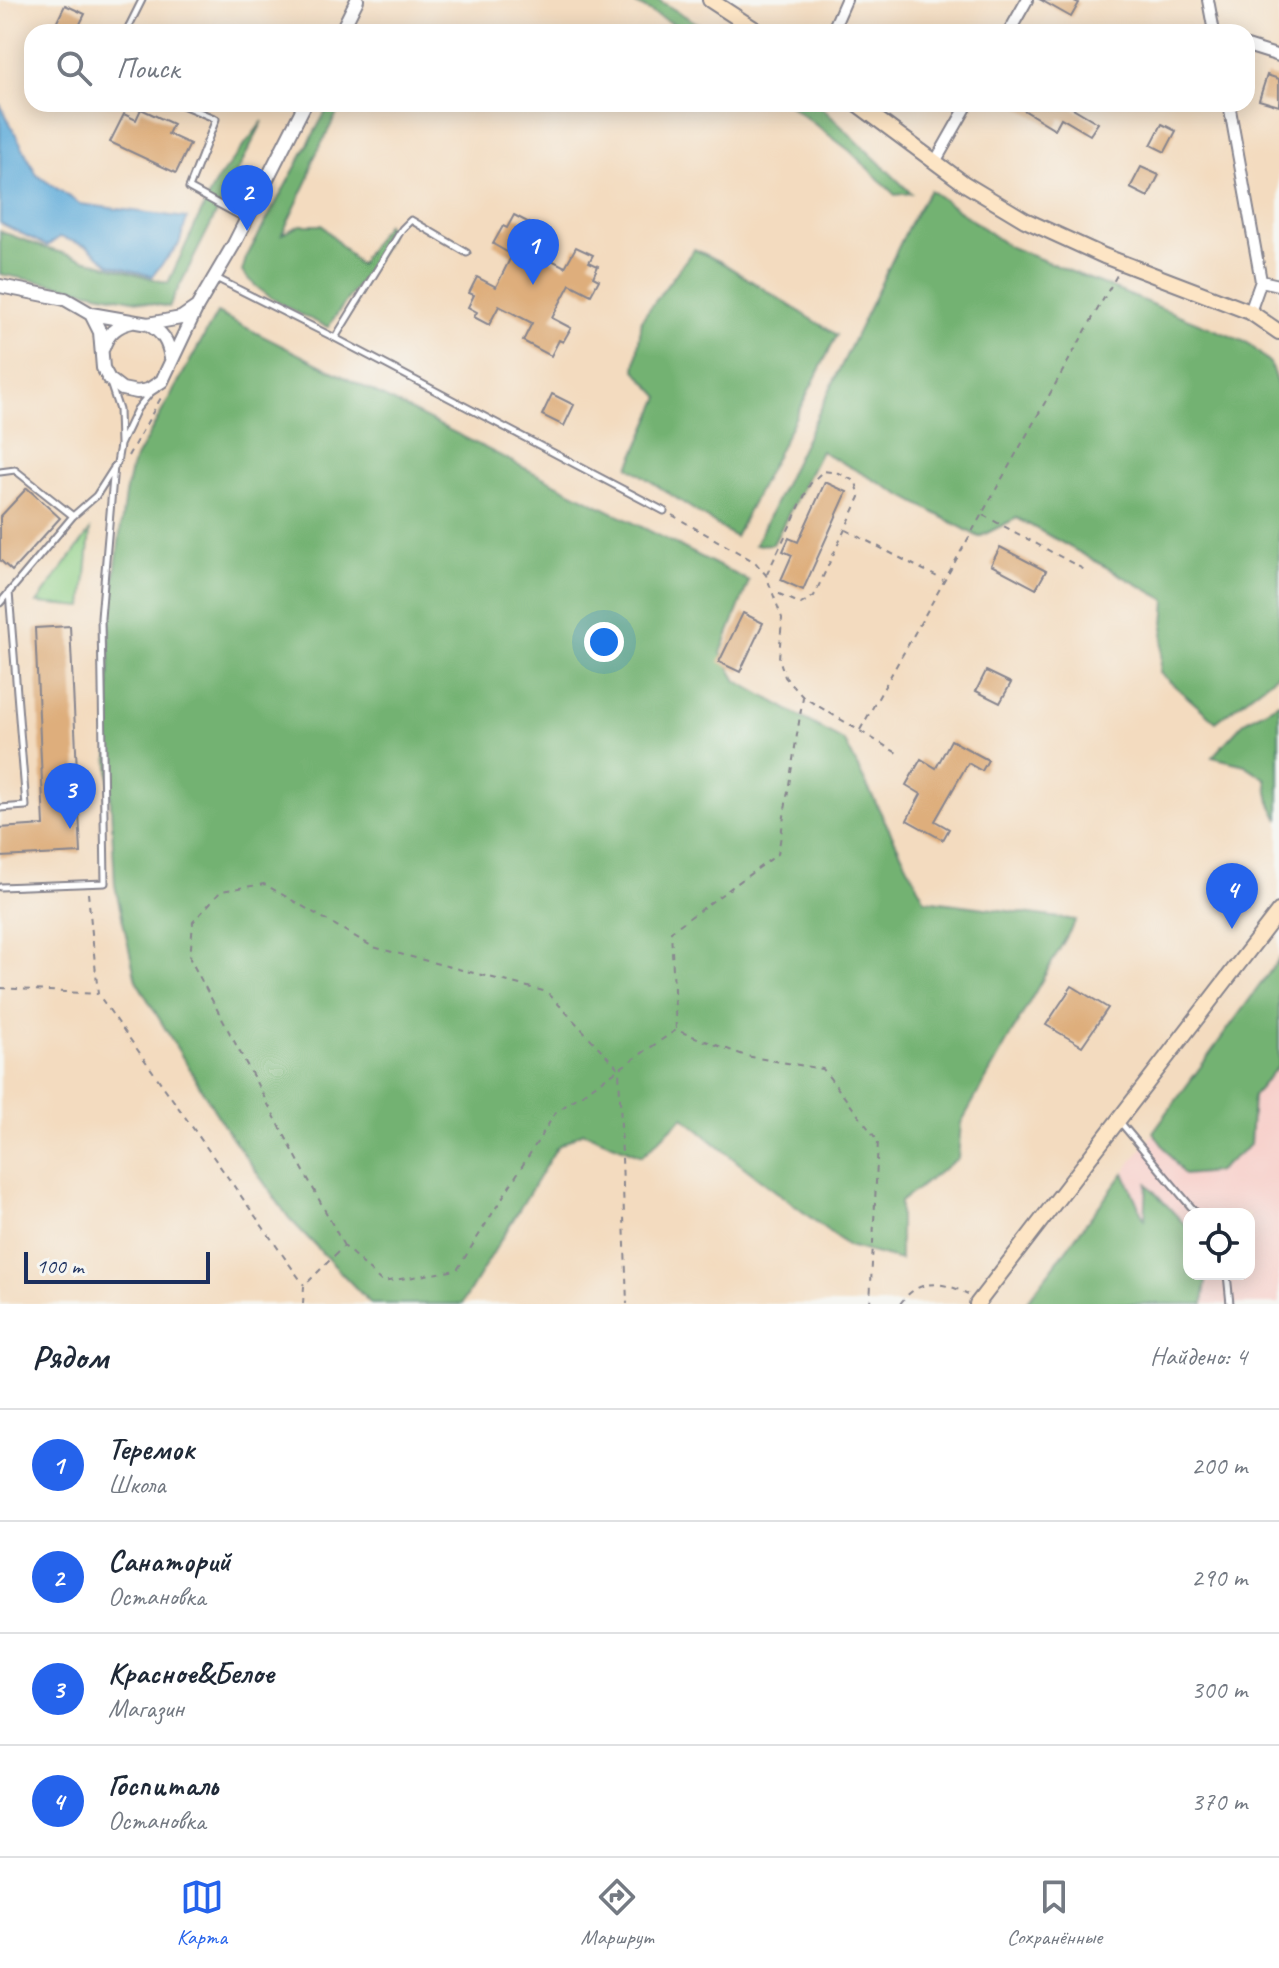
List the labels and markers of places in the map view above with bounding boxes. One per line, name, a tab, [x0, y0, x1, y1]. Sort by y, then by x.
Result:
pin: 2	[221, 165, 273, 231]
pin: 1	[507, 219, 559, 285]
pin: 3	[44, 763, 96, 829]
pin: 4	[1206, 863, 1258, 929]

